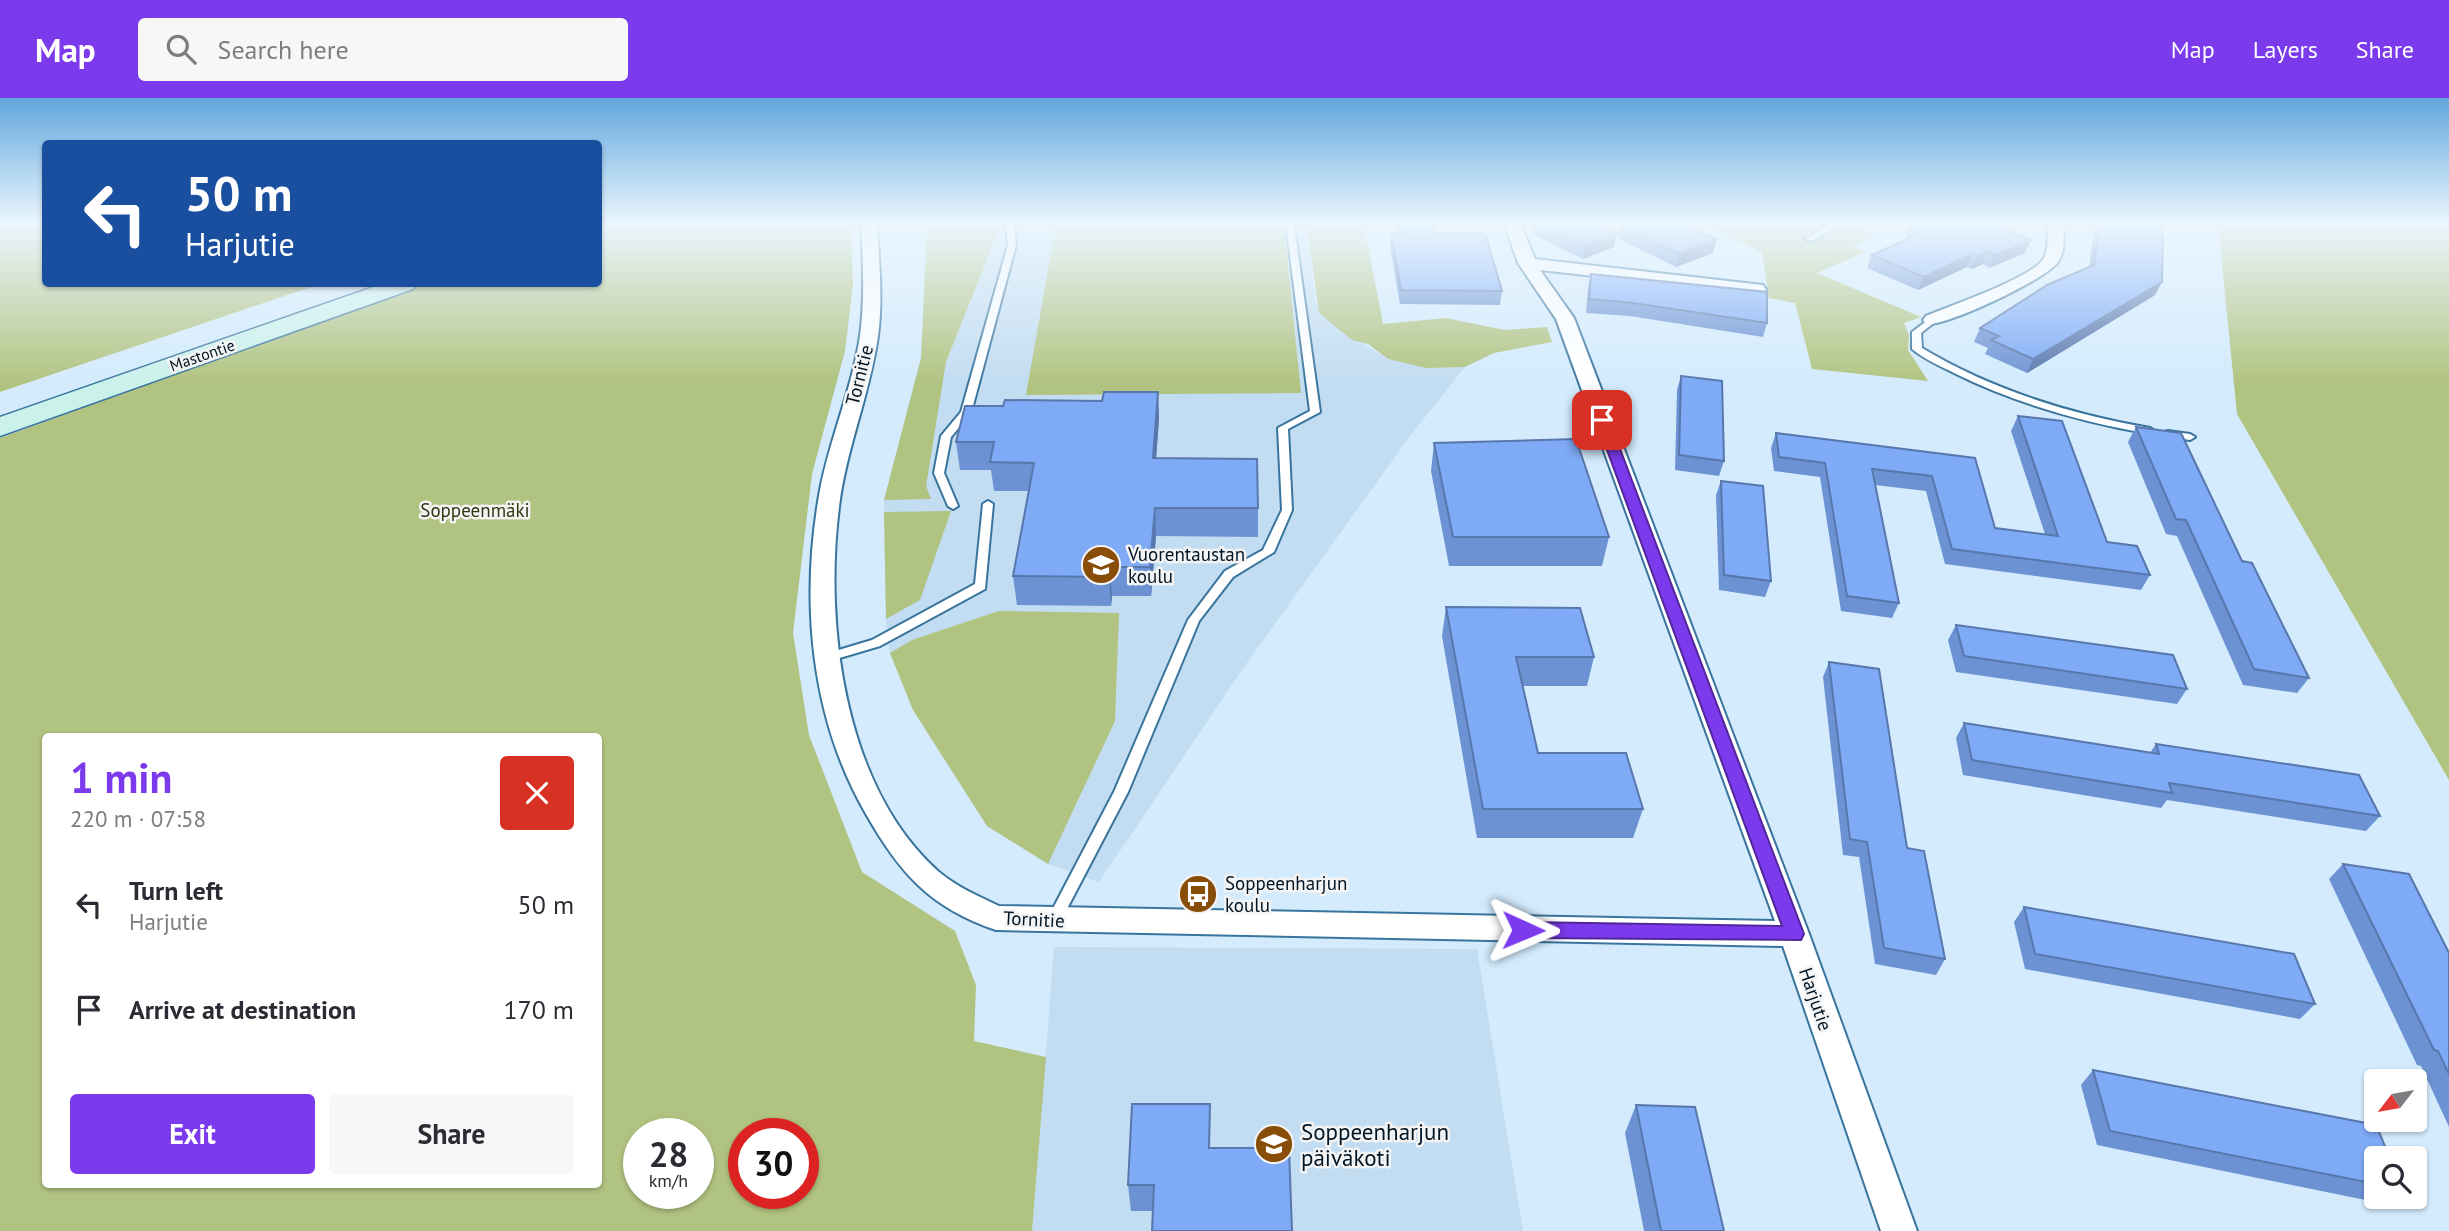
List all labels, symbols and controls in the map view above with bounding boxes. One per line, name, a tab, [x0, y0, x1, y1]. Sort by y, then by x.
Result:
search box	[138, 18, 628, 81]
text: Map	[35, 28, 96, 71]
icon: search	[162, 30, 200, 68]
text: Search here	[218, 33, 349, 66]
text: Map	[2171, 34, 2215, 65]
text: Layers	[2253, 34, 2318, 65]
text: Share	[2356, 34, 2414, 65]
text: 50 m	[185, 161, 292, 225]
icon: left	[70, 168, 161, 259]
text: Harjutie	[185, 223, 295, 265]
street label: Mastontie	[167, 335, 237, 375]
street label: Tornitie	[840, 342, 878, 408]
pin	[1572, 390, 1632, 450]
icon: arrive	[1583, 401, 1621, 439]
park label: Soppeenmäki	[420, 498, 530, 522]
place label: Vuorentaustan koulu	[1127, 542, 1245, 588]
school or university icon: Vuorentaustan koulu	[1080, 544, 1122, 586]
text: 1 min	[70, 750, 172, 805]
button: close	[500, 756, 574, 830]
text: 220 m · 07:58	[70, 804, 206, 833]
place label: Soppeenharjun koulu	[1225, 871, 1347, 917]
bus stop icon: Soppeenharjun koulu	[1177, 873, 1219, 915]
text: Turn left	[129, 874, 223, 907]
icon: left	[70, 886, 108, 924]
text: 50 m	[518, 888, 574, 921]
position arrow	[1486, 893, 1560, 967]
street label: Tornitie	[1003, 905, 1065, 933]
text: Harjutie	[129, 907, 208, 936]
street label: Harjutie	[1794, 964, 1838, 1034]
icon: arrive	[70, 991, 108, 1029]
text: Arrive at destination	[129, 993, 356, 1026]
text: 170 m	[503, 993, 574, 1026]
north arrow	[2364, 1069, 2427, 1132]
map controls	[2364, 1069, 2427, 1209]
button: Exit	[70, 1094, 315, 1174]
button: Share	[329, 1094, 574, 1174]
place label: Soppeenharjun päiväkoti	[1301, 1117, 1449, 1172]
speed limit sign: 30	[728, 1118, 819, 1209]
school or university icon: Soppeenharjun päiväkoti	[1253, 1123, 1295, 1165]
text: 28	[649, 1131, 688, 1177]
button: search	[2364, 1146, 2427, 1209]
text: km/h	[649, 1169, 688, 1192]

